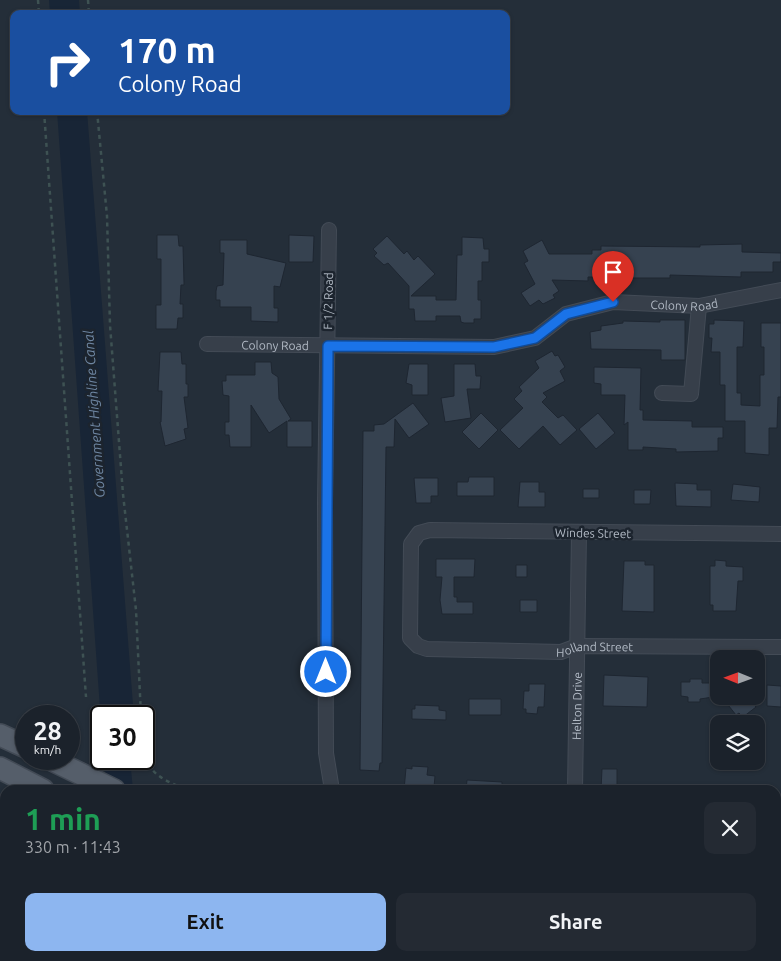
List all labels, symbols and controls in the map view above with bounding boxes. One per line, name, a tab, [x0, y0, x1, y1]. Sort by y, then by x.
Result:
icon: right	[35, 30, 100, 95]
text: 170 m	[118, 30, 216, 70]
text: Colony Road	[118, 71, 242, 96]
pin	[592, 251, 634, 302]
icon: arrive	[599, 258, 627, 286]
street label: F 1/2 Road	[321, 272, 335, 330]
street label: Colony Road	[650, 296, 719, 313]
water label: Government Highline Canal	[80, 330, 108, 498]
street label: Colony Road	[241, 338, 309, 352]
street label: Windes Street	[555, 526, 631, 540]
street label: Holland Street	[556, 639, 633, 659]
position arrow	[299, 645, 351, 697]
north arrow	[710, 650, 765, 705]
map controls	[710, 650, 765, 770]
street label: Helton Drive	[569, 672, 583, 740]
speed limit sign: 30	[90, 705, 155, 770]
button: layers	[710, 715, 765, 770]
text: 28	[33, 717, 62, 745]
text: km/h	[34, 743, 61, 756]
text: 1 min	[25, 802, 101, 836]
button: close	[704, 802, 756, 854]
text: 330 m · 11:43	[25, 838, 121, 856]
button: Exit	[25, 893, 386, 951]
button: Share	[396, 893, 756, 951]

